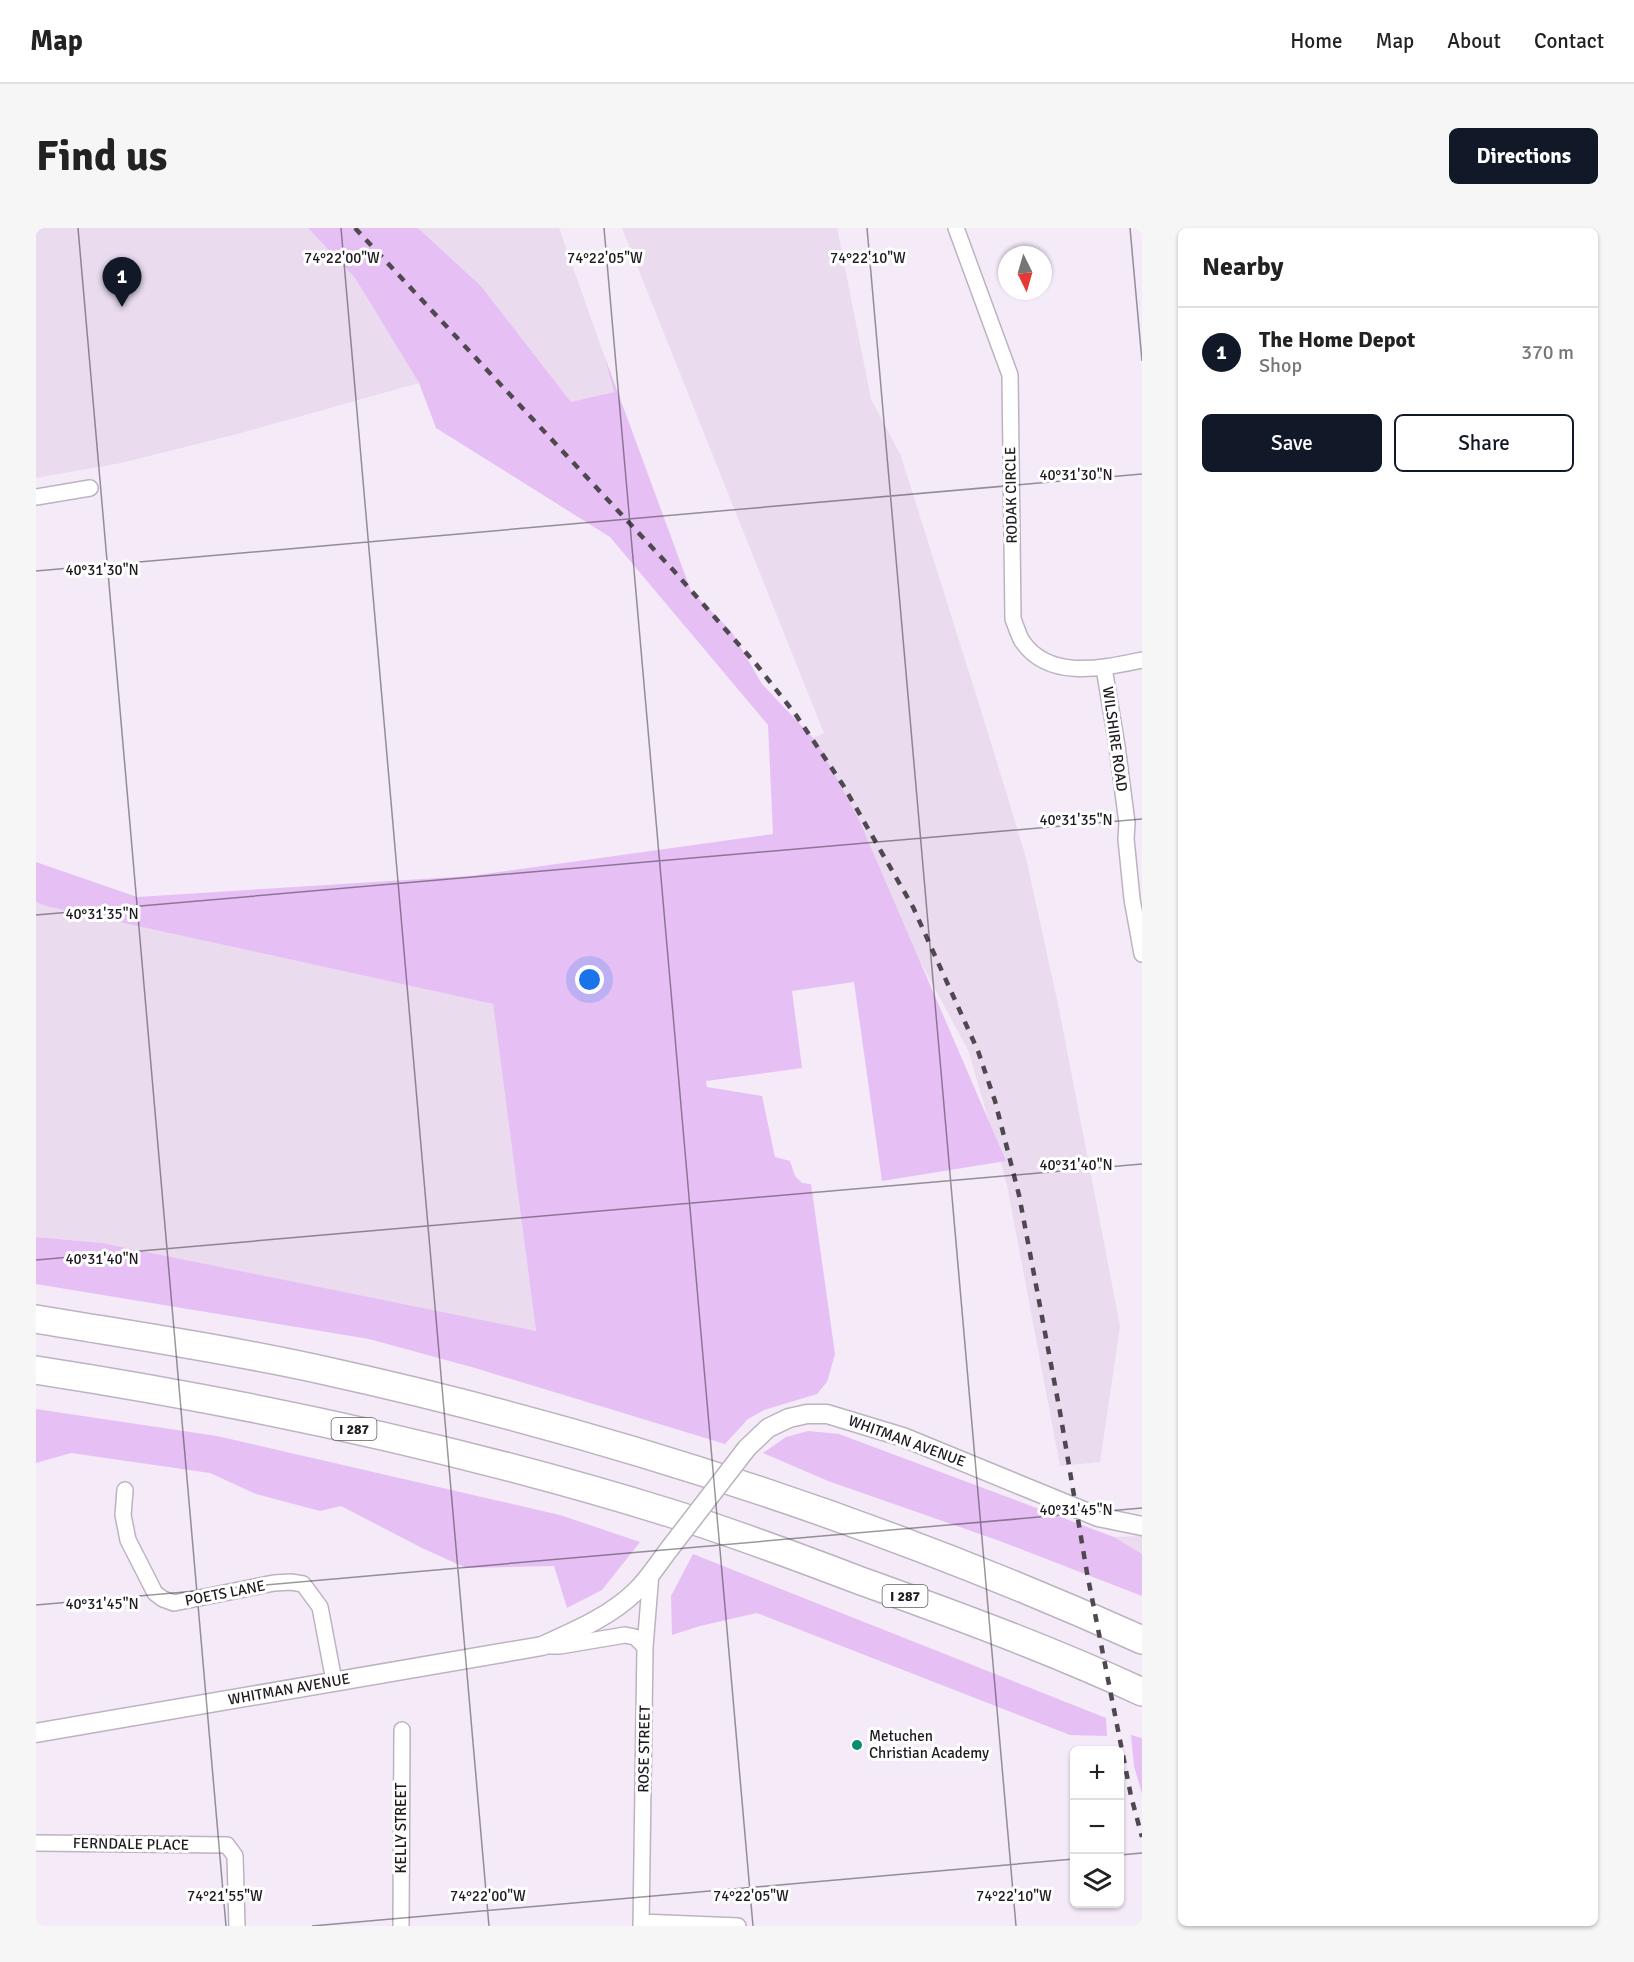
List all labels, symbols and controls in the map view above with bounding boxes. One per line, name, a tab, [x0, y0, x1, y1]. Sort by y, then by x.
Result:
text: Map	[30, 24, 83, 58]
text: Home	[1290, 28, 1343, 54]
text: Map	[1376, 28, 1414, 54]
text: About	[1447, 28, 1501, 54]
text: Contact	[1534, 28, 1604, 54]
button: Directions	[1449, 128, 1598, 184]
text: Find us	[36, 131, 167, 182]
north arrow	[998, 246, 1052, 300]
text: 74°22'00"W	[304, 249, 380, 267]
text: 74°22'05"W	[567, 249, 643, 267]
text: 74°22'10"W	[830, 249, 906, 267]
text: Nearby	[1202, 251, 1283, 283]
pin: 1	[102, 257, 142, 307]
text: The Home Depot	[1259, 326, 1415, 353]
text: 1	[1216, 340, 1227, 365]
text: 370 m	[1521, 340, 1574, 365]
text: Shop	[1259, 353, 1302, 378]
button: Save	[1202, 414, 1382, 472]
button: Share	[1394, 414, 1574, 472]
street label: RODAK CIRCLE	[1001, 446, 1021, 544]
text: 40°31'30"N	[1039, 466, 1113, 484]
text: 40°31'30"N	[65, 561, 139, 579]
street label: WILSHIRE ROAD	[1099, 685, 1131, 793]
text: 40°31'35"N	[1039, 811, 1113, 829]
text: 40°31'35"N	[65, 905, 139, 923]
your location	[575, 965, 604, 994]
text: 40°31'40"N	[1039, 1156, 1113, 1174]
text: 40°31'40"N	[65, 1250, 139, 1268]
street label: WHITMAN AVENUE	[846, 1411, 968, 1471]
road number: I 287	[332, 1418, 376, 1440]
text: 40°31'45"N	[1039, 1501, 1113, 1519]
street label: POETS LANE	[183, 1576, 267, 1610]
road number: I 287	[882, 1585, 928, 1607]
text: 40°31'45"N	[65, 1595, 139, 1613]
street label: WHITMAN AVENUE	[227, 1669, 351, 1709]
street label: ROSE STREET	[634, 1705, 654, 1793]
place label: Metuchen Christian Academy	[869, 1727, 989, 1762]
marker: Metuchen Christian Academy	[850, 1738, 864, 1752]
map controls	[1070, 1746, 1124, 1908]
button: +	[1070, 1746, 1124, 1800]
street label: KELLY STREET	[392, 1782, 410, 1873]
button: −	[1070, 1800, 1124, 1854]
street label: FERNDALE PLACE	[73, 1834, 189, 1854]
button: layers	[1070, 1854, 1124, 1908]
text: 74°21'55"W	[187, 1887, 263, 1905]
text: 74°22'00"W	[450, 1887, 526, 1905]
text: 74°22'05"W	[713, 1887, 789, 1905]
text: 74°22'10"W	[976, 1887, 1052, 1905]

